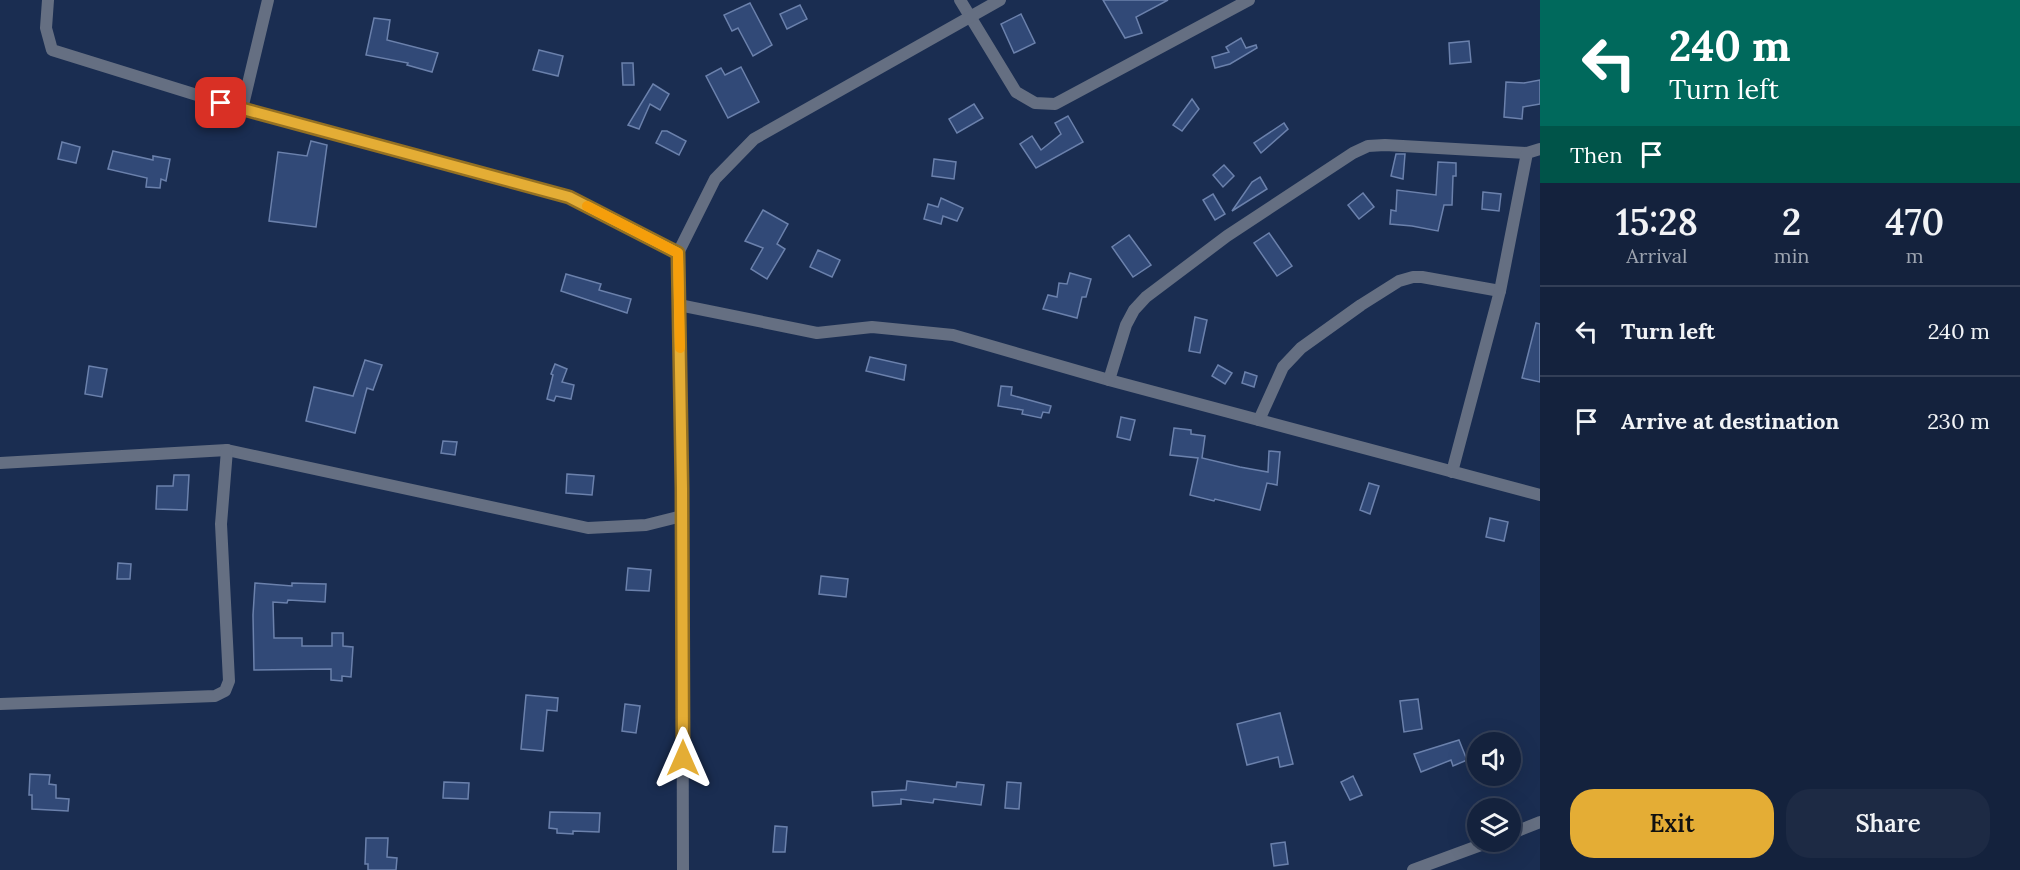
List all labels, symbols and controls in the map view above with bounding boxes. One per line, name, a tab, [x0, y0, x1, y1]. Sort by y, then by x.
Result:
text: 240 m	[1669, 19, 1791, 73]
icon: left	[1570, 24, 1648, 102]
text: Turn left	[1669, 72, 1779, 106]
pin	[195, 77, 246, 128]
icon: arrive	[204, 86, 237, 119]
icon: arrive	[1635, 138, 1668, 171]
text: Then	[1570, 141, 1623, 169]
text: 15:28	[1616, 199, 1698, 245]
text: 2	[1782, 199, 1801, 245]
text: 470	[1885, 199, 1944, 245]
text: Arrival	[1626, 243, 1687, 268]
text: min	[1774, 243, 1809, 268]
text: m	[1906, 243, 1924, 268]
icon: left	[1570, 315, 1603, 348]
text: Turn left	[1621, 317, 1715, 345]
text: 240 m	[1928, 317, 1990, 345]
icon: arrive	[1570, 405, 1603, 438]
text: Arrive at destination	[1621, 407, 1839, 435]
text: 230 m	[1927, 407, 1990, 435]
position arrow	[651, 726, 715, 790]
map controls	[1467, 732, 1521, 852]
button: sound	[1467, 732, 1521, 786]
button: Exit	[1570, 789, 1774, 858]
button: Share	[1786, 789, 1990, 858]
button: layers	[1467, 798, 1521, 852]

